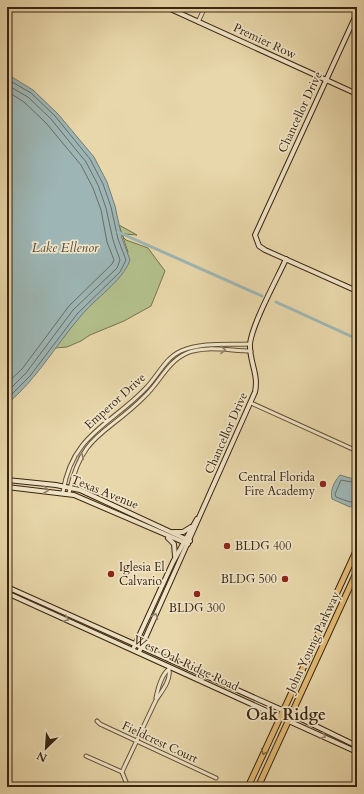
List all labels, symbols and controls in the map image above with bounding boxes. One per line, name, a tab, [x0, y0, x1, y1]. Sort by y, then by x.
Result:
street label: Premier Row	[231, 19, 299, 63]
street label: Chancellor Drive	[274, 69, 326, 155]
water label: Lake Ellenor	[32, 239, 99, 257]
one-way arrow	[220, 346, 226, 355]
street label: Emperor Drive	[81, 369, 149, 433]
street label: Chancellor Drive	[201, 390, 251, 476]
one-way arrow	[76, 453, 84, 461]
place label: Central Florida Fire Academy	[238, 469, 316, 499]
street label: Texas Avenue	[69, 471, 141, 513]
marker: Central Florida Fire Academy	[318, 479, 328, 489]
one-way arrow	[43, 486, 49, 495]
place label: BLDG 400	[235, 538, 291, 554]
marker: BLDG 400	[222, 541, 232, 551]
place label: Iglesia El Calvario	[119, 559, 165, 589]
marker: Iglesia El Calvario	[106, 569, 116, 579]
place label: BLDG 500	[221, 571, 277, 587]
marker: BLDG 500	[280, 574, 290, 584]
street label: John Young Parkway	[282, 588, 344, 697]
marker: BLDG 300	[192, 589, 202, 599]
place label: BLDG 300	[169, 600, 225, 616]
one-way arrow	[150, 613, 158, 621]
one-way arrow	[61, 614, 69, 622]
street label: West Oak Ridge Road	[130, 631, 242, 695]
district label: Oak Ridge	[246, 704, 326, 726]
street label: Fieldcrest Court	[120, 717, 201, 767]
north arrow	[26, 728, 66, 768]
one-way arrow	[318, 731, 326, 739]
text: N	[34, 748, 49, 765]
one-way arrow	[261, 748, 269, 755]

